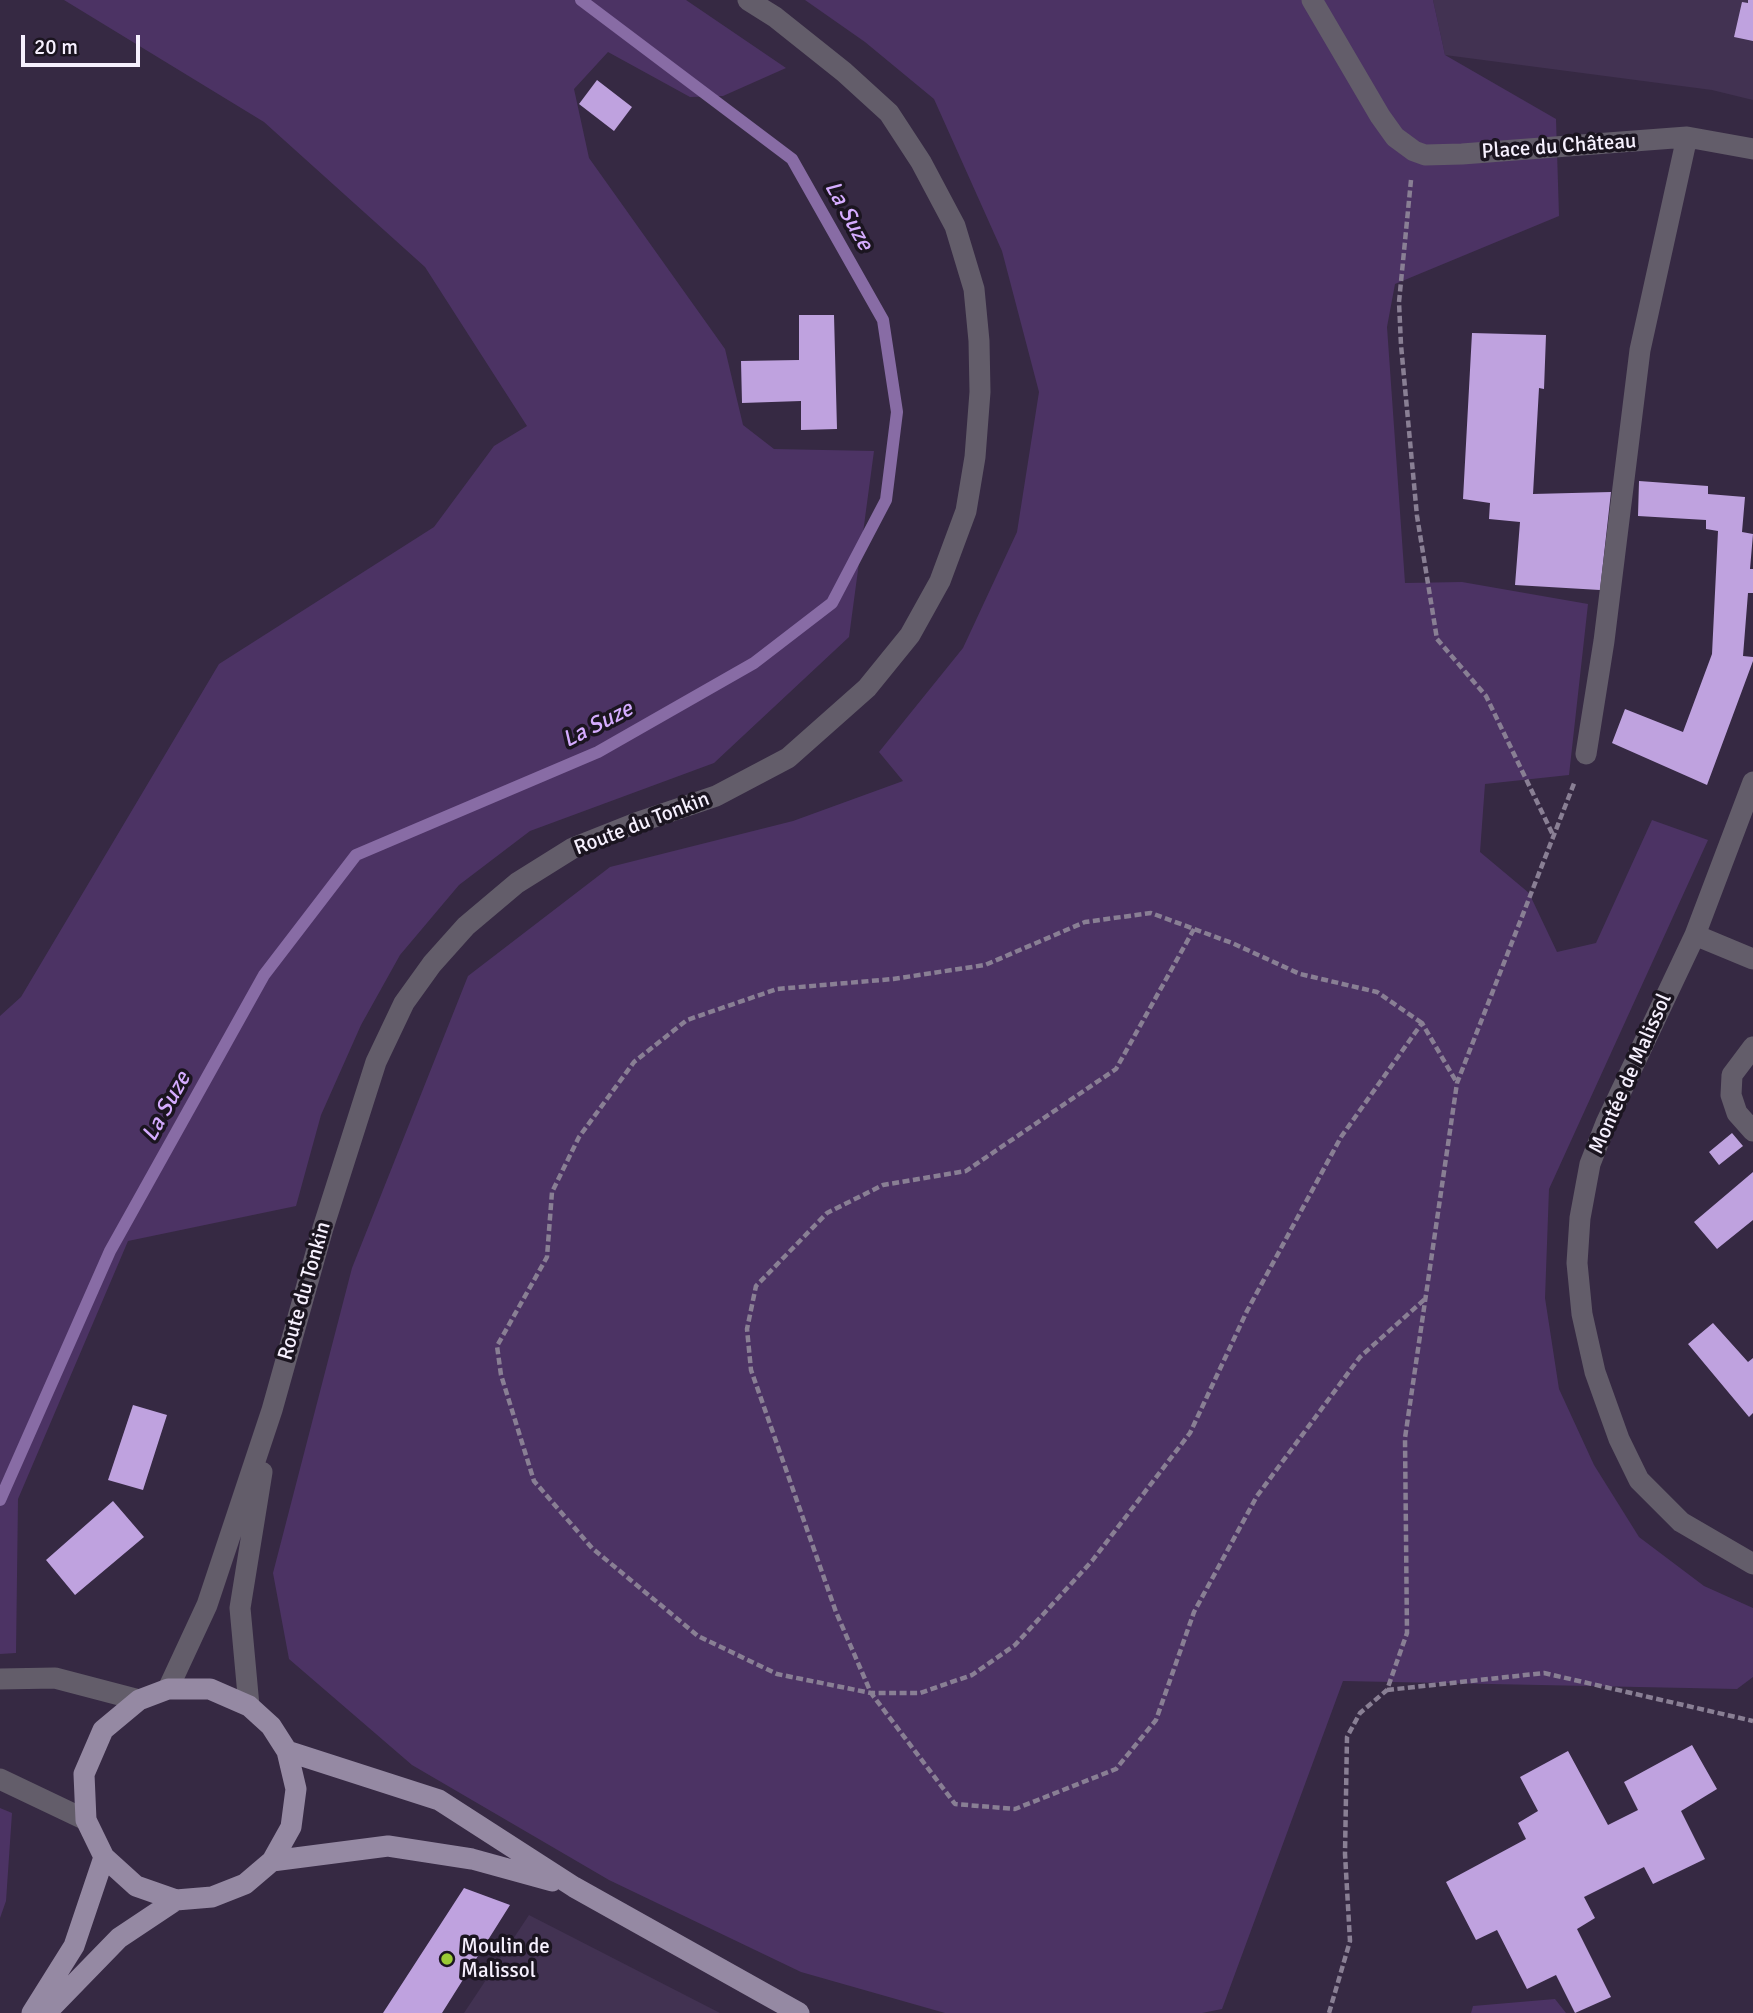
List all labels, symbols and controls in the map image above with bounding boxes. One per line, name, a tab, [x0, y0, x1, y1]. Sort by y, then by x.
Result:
scale bar	[24, 21, 144, 65]
text: 20 m	[34, 34, 78, 60]
street label: Place du Château	[1481, 129, 1637, 165]
water label: La Suze	[818, 176, 878, 256]
water label: La Suze	[558, 696, 638, 754]
street label: Route du Tonkin	[571, 787, 713, 861]
street label: Montée de Malissol	[1584, 990, 1678, 1158]
water label: La Suze	[137, 1067, 197, 1147]
street label: Route du Tonkin	[273, 1219, 337, 1363]
place label: Moulin de Malissol	[461, 1934, 550, 1984]
marker: Moulin de Malissol	[439, 1951, 455, 1967]

